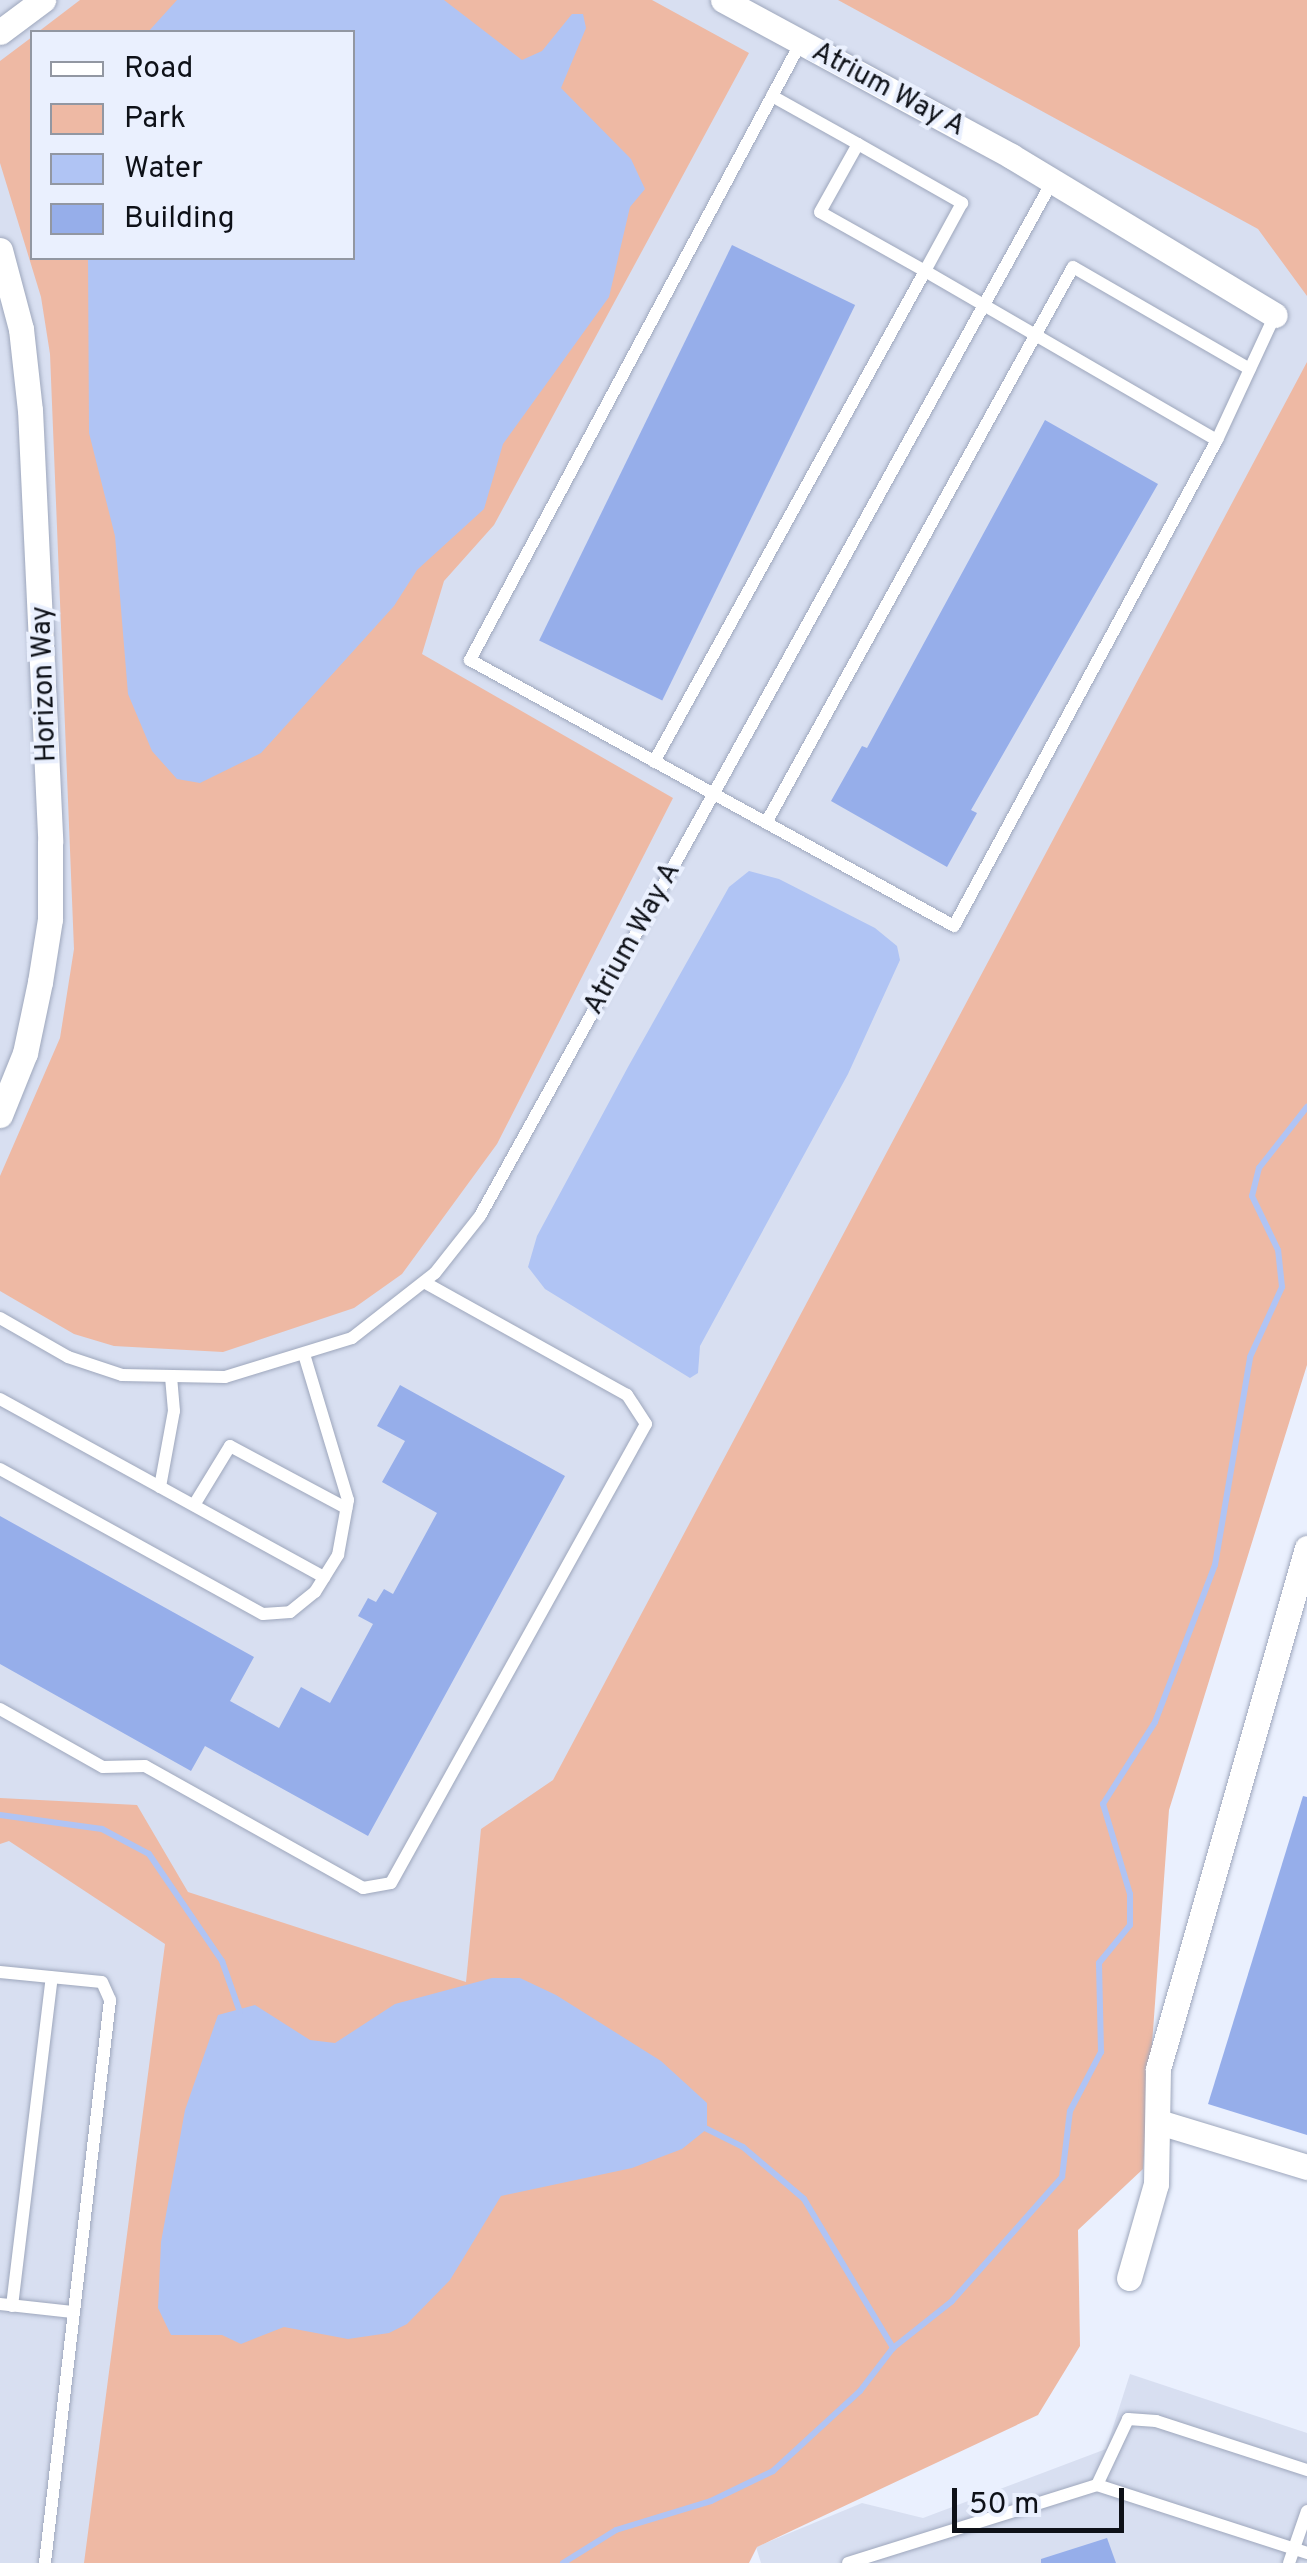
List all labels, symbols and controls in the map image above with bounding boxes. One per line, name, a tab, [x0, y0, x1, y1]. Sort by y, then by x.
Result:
legend	[30, 30, 355, 260]
street label: Atrium Way A	[805, 35, 971, 145]
text: Road	[124, 51, 193, 88]
text: Park	[124, 101, 186, 138]
text: Water	[124, 151, 203, 188]
text: Building	[124, 201, 235, 238]
street label: Horizon Way	[25, 605, 65, 763]
street label: Atrium Way A	[577, 856, 689, 1022]
scale bar	[957, 2468, 1130, 2530]
text: 50 m	[969, 2487, 1039, 2524]

